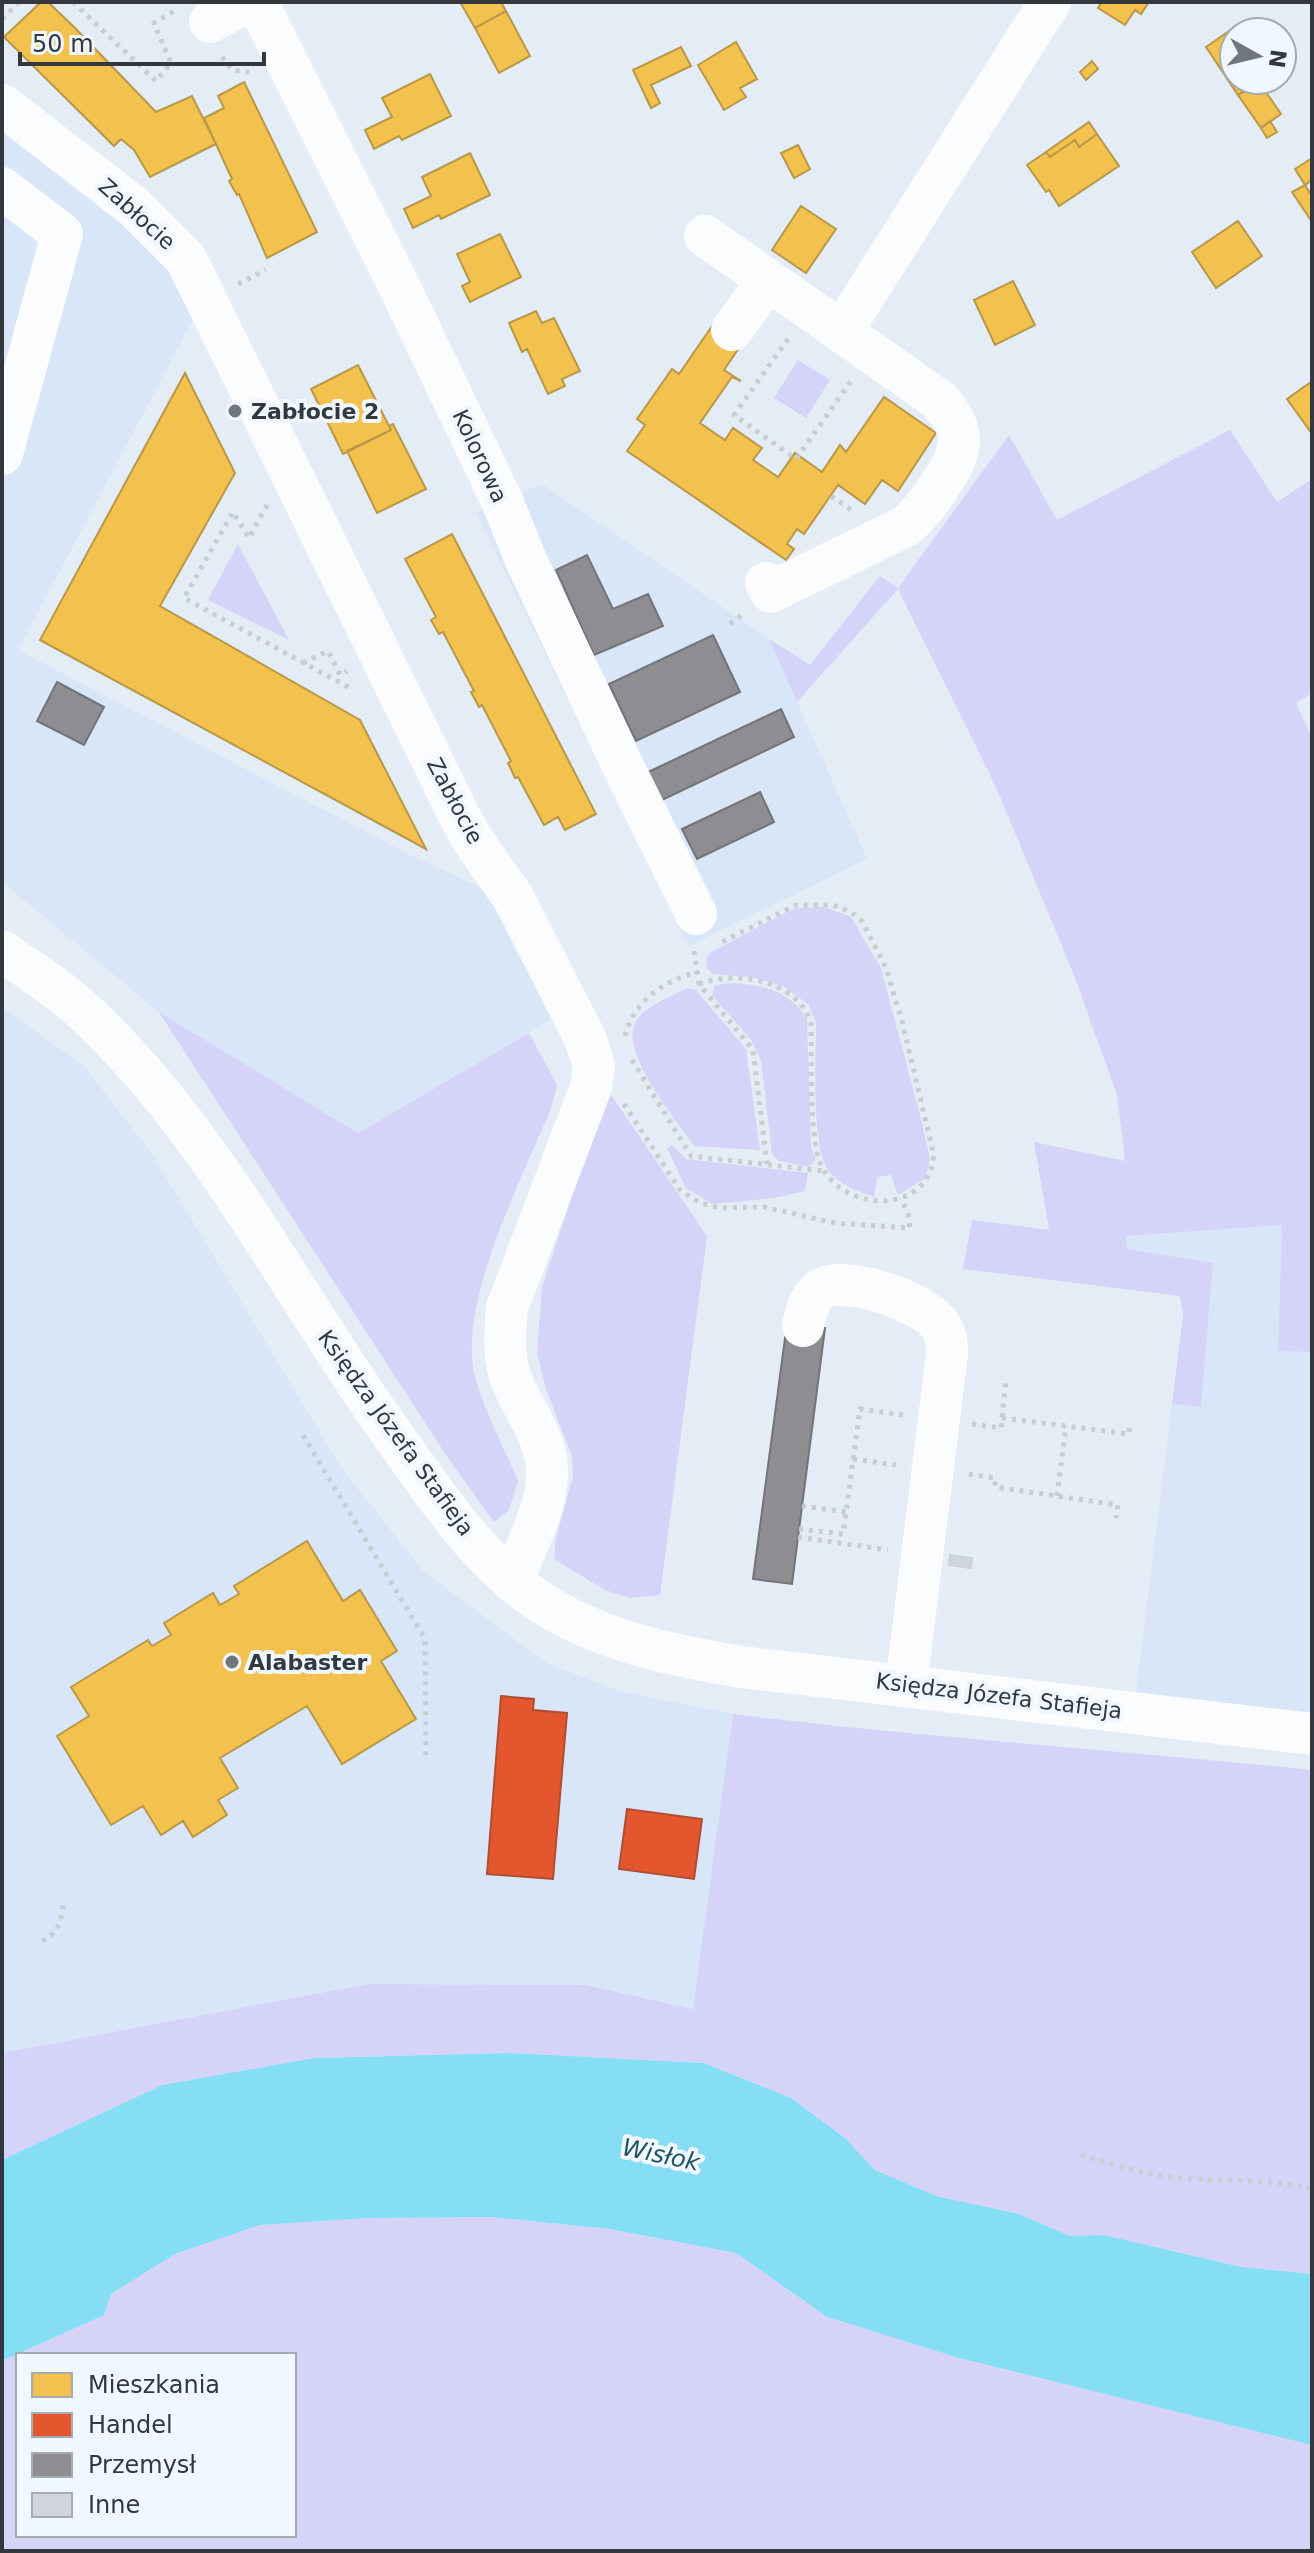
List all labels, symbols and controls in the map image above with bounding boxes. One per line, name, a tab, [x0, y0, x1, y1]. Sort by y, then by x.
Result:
scale bar	[20, 16, 264, 66]
north arrow	[1218, 16, 1298, 96]
text: 50 m	[32, 30, 94, 58]
text: N	[1264, 48, 1291, 70]
street label: Zabłocie	[94, 173, 180, 255]
place label: Zabłocie 2	[251, 399, 379, 424]
marker: Zabłocie 2	[226, 402, 244, 420]
street label: Kolorowa	[448, 405, 512, 507]
street label: Zabłocie	[422, 754, 488, 848]
street label: Księdza Józefa Stafieja	[313, 1325, 479, 1541]
place label: Alabaster	[248, 1650, 368, 1675]
marker: Alabaster	[223, 1653, 241, 1671]
street label: Księdza Józefa Stafieja	[874, 1668, 1124, 1724]
water label: Wisłok	[620, 2133, 703, 2177]
legend	[16, 2353, 296, 2537]
text: Mieszkania	[88, 2371, 220, 2399]
text: Handel	[88, 2411, 173, 2439]
text: Przemysł	[88, 2451, 196, 2479]
text: Inne	[88, 2491, 140, 2519]

